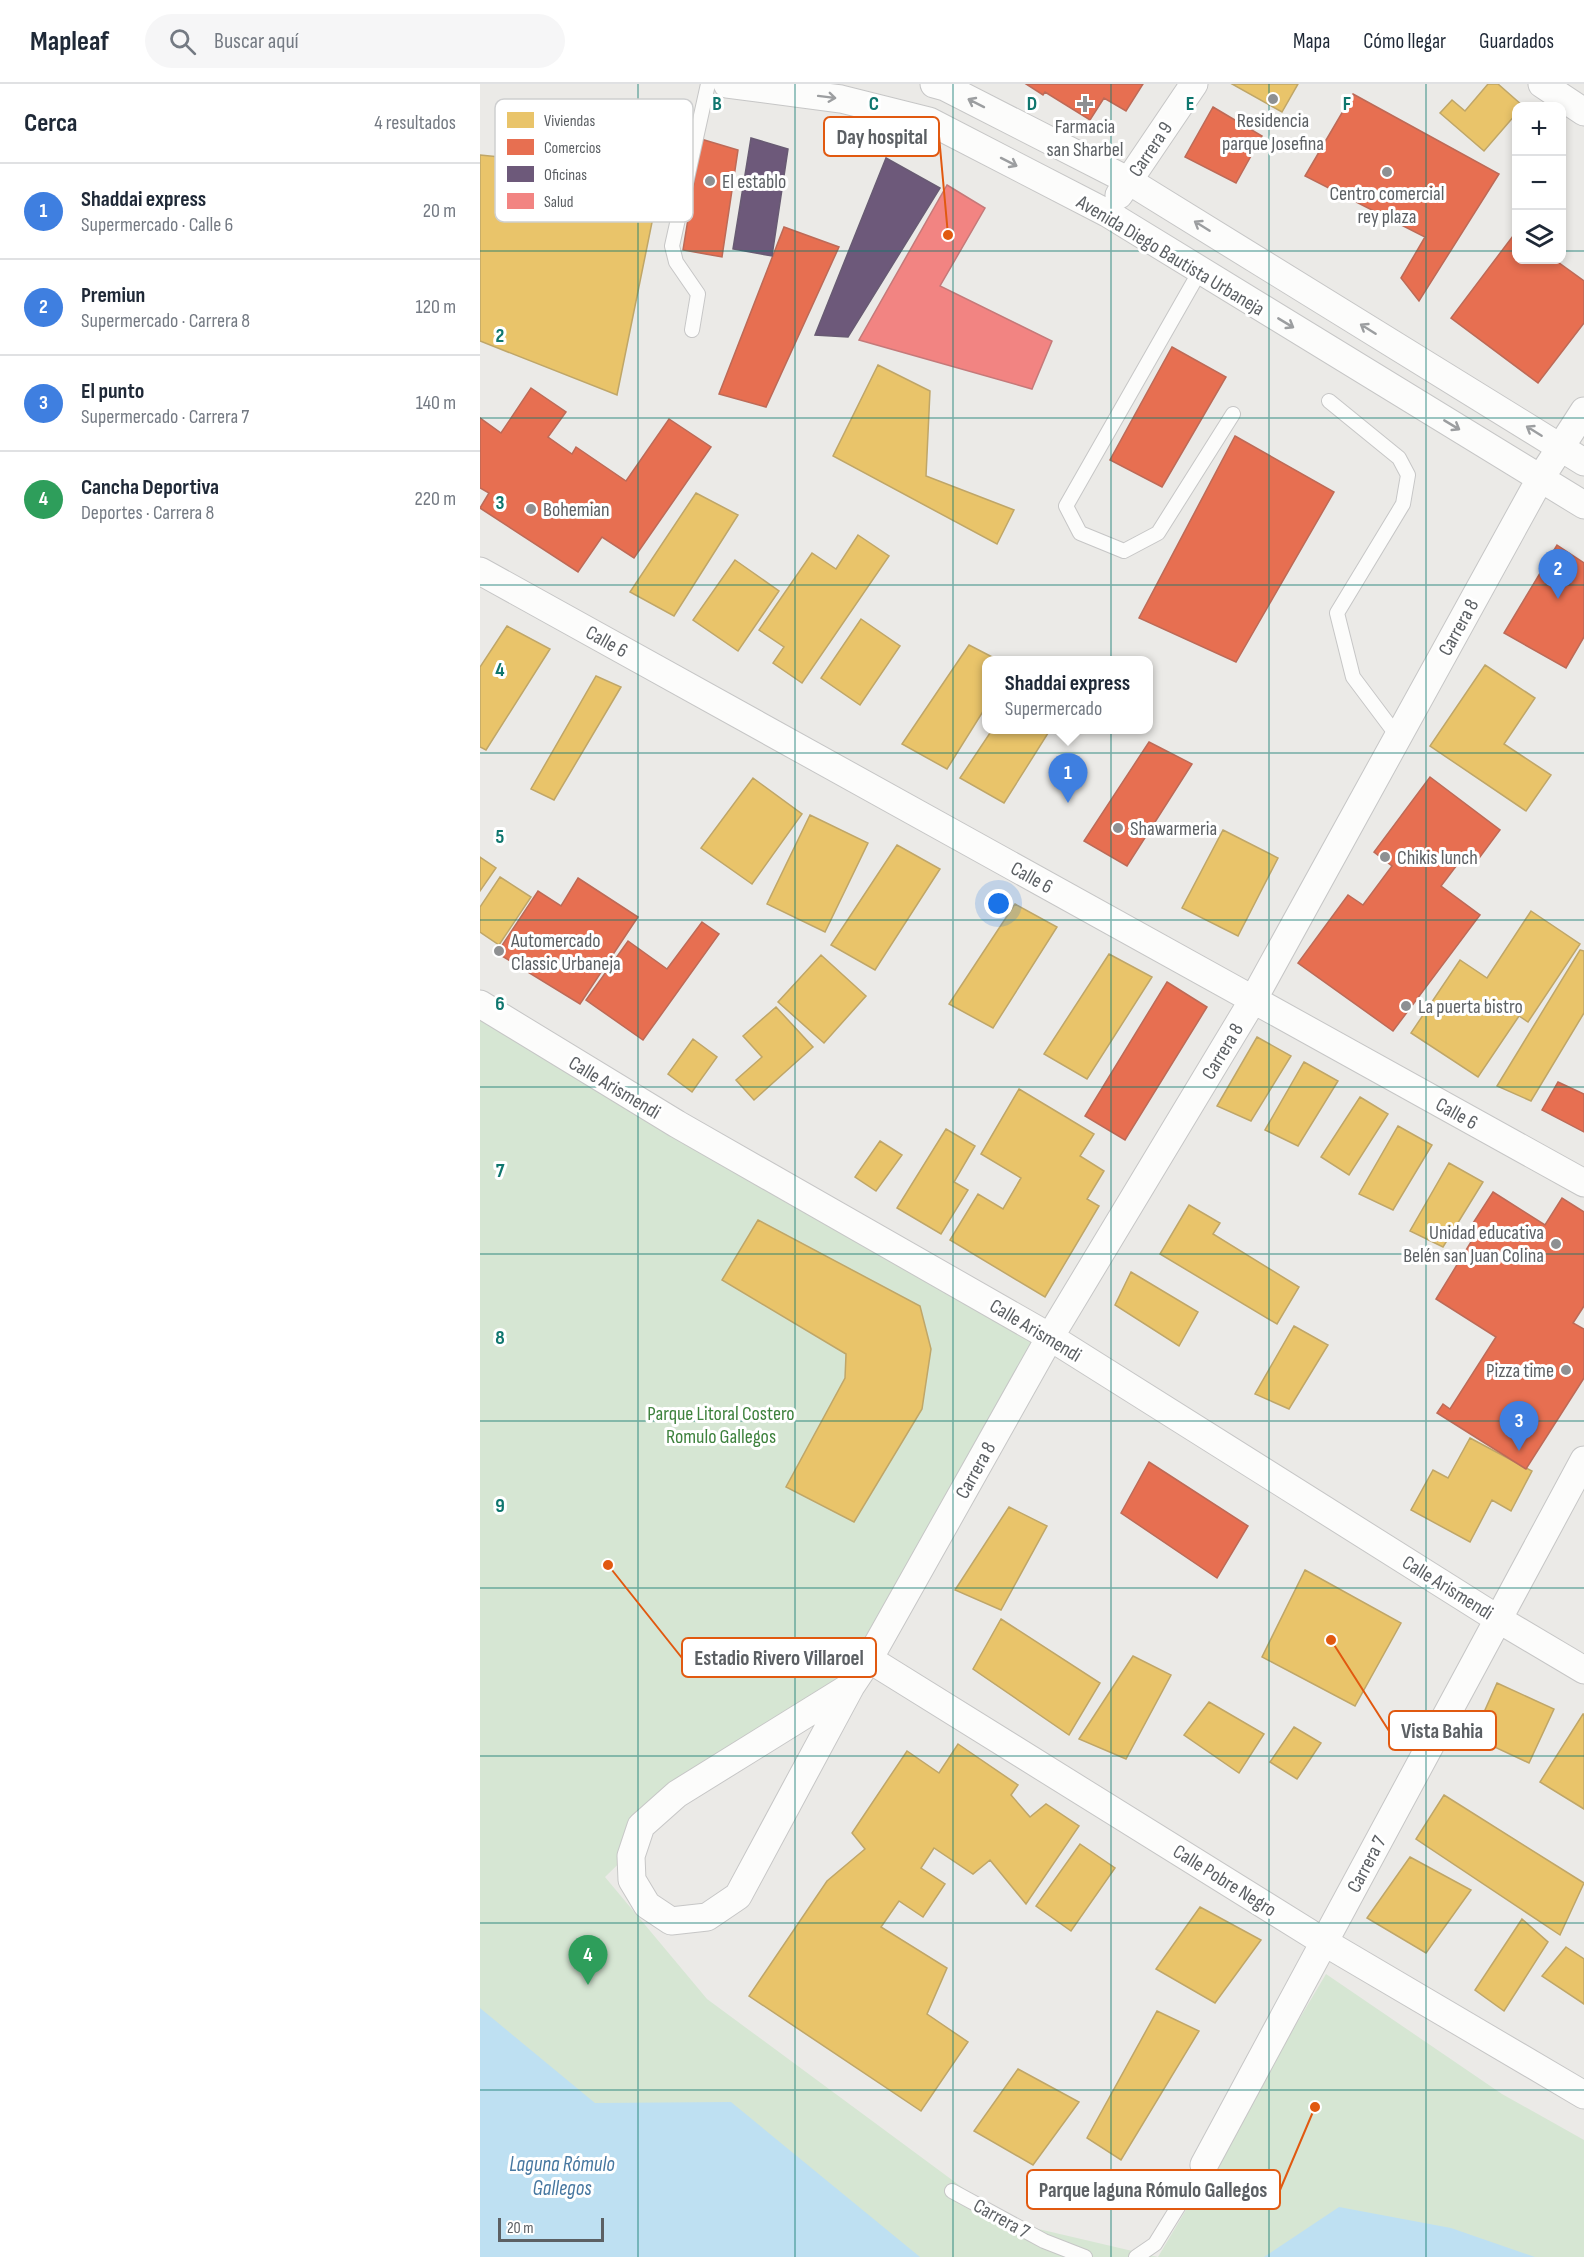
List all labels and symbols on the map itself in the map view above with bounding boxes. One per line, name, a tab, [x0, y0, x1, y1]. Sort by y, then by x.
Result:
one-way arrow	[816, 91, 836, 102]
text: B	[712, 92, 722, 116]
text: C	[869, 92, 879, 116]
text: D	[1027, 92, 1037, 116]
text: E	[1186, 92, 1194, 116]
marker: Residencia parque Josefina	[1266, 92, 1280, 106]
text: F	[1343, 92, 1351, 116]
one-way arrow	[968, 97, 985, 109]
marker: Farmacia san Sharbel	[1078, 97, 1092, 111]
legend	[495, 99, 693, 222]
place label: Residencia parque Josefina	[1222, 109, 1324, 156]
text: Viviendas	[544, 112, 595, 131]
place label: Farmacia san Sharbel	[1046, 115, 1124, 162]
callout: Day hospital	[824, 117, 939, 156]
street label: Carrera 9	[1124, 117, 1178, 182]
text: Day hospital	[837, 125, 927, 150]
text: Comercios	[544, 139, 601, 158]
one-way arrow	[999, 157, 1017, 168]
marker: Centro comercial rey plaza	[1380, 165, 1394, 179]
text: Oficinas	[544, 166, 587, 185]
place label: El establo	[722, 170, 786, 194]
marker: El establo	[703, 174, 717, 188]
place label: Centro comercial rey plaza	[1330, 182, 1444, 229]
street label: Avenida Diego Bautista Urbaneja	[1071, 190, 1269, 321]
text: Salud	[544, 193, 573, 212]
one-way arrow	[1194, 220, 1211, 232]
one-way arrow	[1277, 318, 1294, 330]
one-way arrow	[1360, 322, 1377, 334]
text: 2	[496, 324, 504, 348]
one-way arrow	[1444, 418, 1461, 431]
one-way arrow	[1526, 425, 1543, 437]
text: 3	[496, 491, 505, 515]
place label: Bohemian	[543, 498, 610, 522]
marker: Bohemian	[524, 502, 538, 516]
pin: 2	[1538, 550, 1578, 599]
street label: Carrera 8	[1434, 595, 1484, 660]
street label: Calle 6	[581, 621, 632, 663]
text: 4	[495, 658, 505, 682]
pin: 1	[1048, 754, 1088, 803]
place label: Shawarmeria	[1130, 817, 1217, 841]
marker: Shawarmeria	[1111, 821, 1125, 835]
text: 5	[496, 825, 505, 849]
place label: Chikis lunch	[1397, 846, 1478, 870]
marker: Chikis lunch	[1378, 850, 1392, 864]
street label: Calle 6	[1006, 857, 1057, 899]
your location	[984, 889, 1013, 918]
place label: Automercado Classic Urbaneja	[510, 929, 621, 976]
marker: Automercado Classic Urbaneja	[492, 944, 506, 958]
text: 6	[495, 992, 505, 1016]
place label: La puerta bistro	[1418, 995, 1523, 1019]
marker: La puerta bistro	[1399, 999, 1413, 1013]
street label: Carrera 8	[1197, 1019, 1249, 1084]
street label: Calle Arismendi	[564, 1051, 665, 1125]
street label: Calle 6	[1431, 1093, 1482, 1135]
text: 7	[496, 1159, 505, 1183]
place label: Unidad educativa Belén san Juan Colina	[1403, 1221, 1544, 1268]
marker: Unidad educativa Belén san Juan Colina	[1549, 1237, 1563, 1251]
street label: Calle Arismendi	[985, 1294, 1086, 1368]
text: 8	[495, 1326, 505, 1350]
place label: Pizza time	[1486, 1359, 1554, 1383]
marker: Pizza time	[1559, 1363, 1573, 1377]
park label: Parque Litoral Costero Romulo Gallegos	[647, 1402, 795, 1449]
pin: 3	[1500, 1402, 1538, 1451]
street label: Carrera 8	[951, 1438, 1001, 1503]
text: 9	[495, 1494, 505, 1518]
street label: Calle Arismendi	[1398, 1550, 1497, 1625]
callout: Estadio Rivero Villaroel	[682, 1638, 876, 1677]
text: Estadio Rivero Villaroel	[694, 1646, 864, 1671]
callout: Vista Bahia	[1389, 1711, 1496, 1750]
text: Vista Bahia	[1401, 1719, 1483, 1744]
street label: Carrera 7	[1342, 1832, 1392, 1897]
street label: Calle Pobre Negro	[1168, 1840, 1281, 1922]
pin: 4	[568, 1936, 608, 1985]
water label: Laguna Rómulo Gallegos	[509, 2152, 615, 2201]
callout: Parque laguna Rómulo Gallegos	[1027, 2170, 1280, 2209]
text: Parque laguna Rómulo Gallegos	[1039, 2178, 1267, 2203]
street label: Carrera 7	[969, 2194, 1034, 2244]
scale bar	[498, 2215, 604, 2242]

